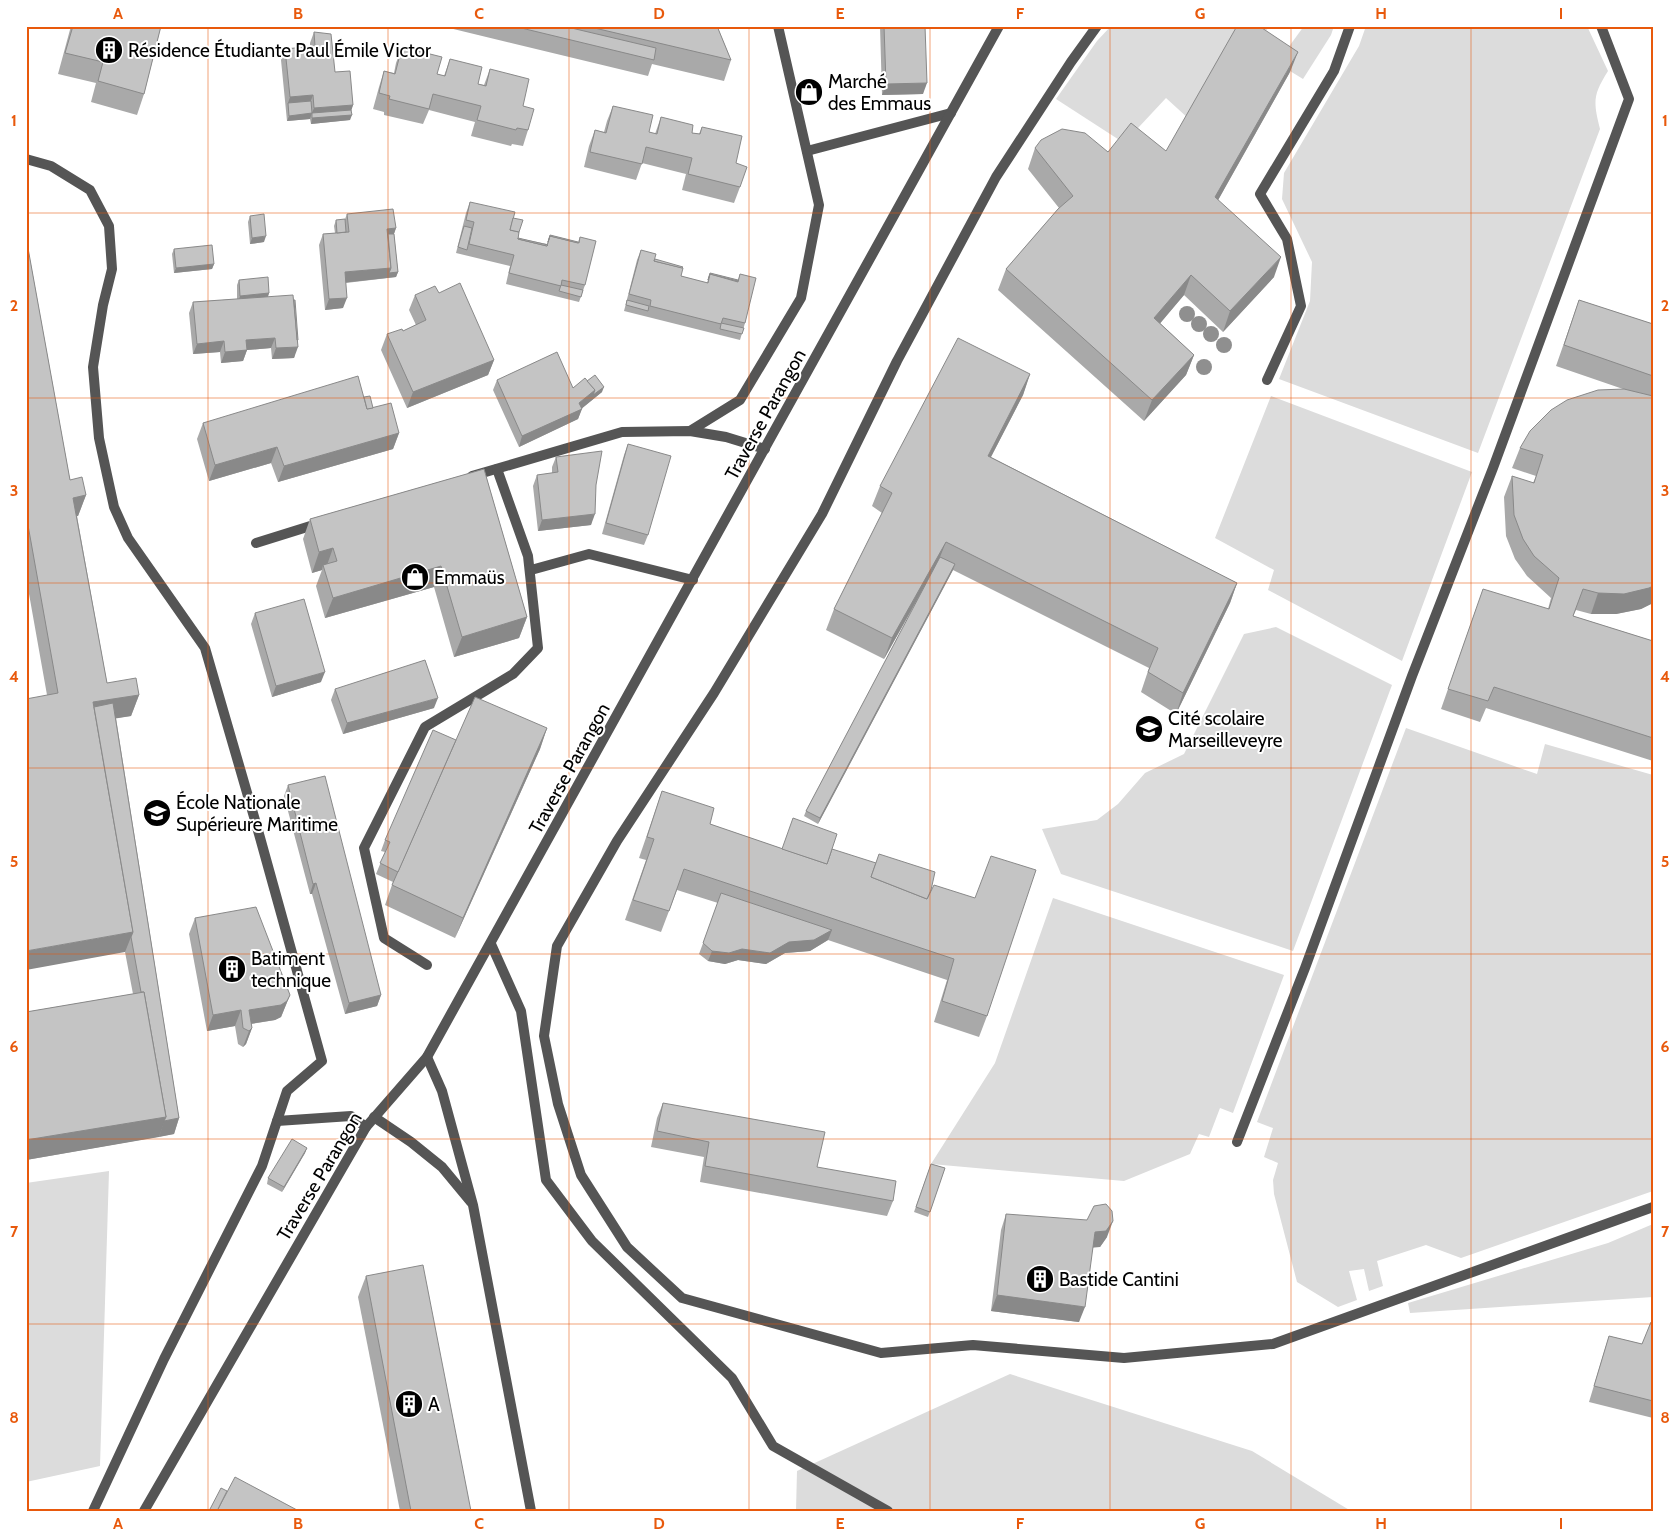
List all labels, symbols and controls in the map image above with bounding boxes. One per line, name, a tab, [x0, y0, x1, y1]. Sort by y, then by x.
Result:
text: A	[113, 4, 123, 23]
text: B	[293, 4, 303, 23]
text: C	[474, 4, 484, 23]
text: D	[653, 4, 665, 23]
text: E	[835, 4, 845, 23]
text: F	[1016, 4, 1025, 23]
text: G	[1195, 4, 1205, 23]
text: H	[1375, 4, 1387, 23]
text: I	[1559, 4, 1563, 23]
building icon: Résidence Étudiante Paul Émile Victor	[94, 35, 124, 65]
place label: Résidence Étudiante Paul Émile Victor	[128, 38, 431, 62]
place label: Marché des Emmaus	[828, 70, 931, 115]
shop icon: Marché des Emmaus	[794, 77, 824, 107]
text: 1	[11, 111, 17, 130]
text: 1	[1662, 111, 1668, 130]
text: 2	[10, 296, 18, 315]
text: 2	[1661, 296, 1669, 315]
street label: Traverse Parangon	[720, 345, 811, 484]
text: 3	[10, 481, 18, 500]
text: 3	[1661, 481, 1669, 500]
shop icon: Emmaüs	[400, 562, 430, 592]
place label: Emmaüs	[434, 566, 505, 589]
text: 4	[9, 667, 19, 686]
text: 4	[1660, 667, 1670, 686]
street label: Traverse Parangon	[524, 699, 615, 838]
place label: Cité scolaire Marseilleveyre	[1168, 707, 1283, 752]
school or university icon: Cité scolaire Marseilleveyre	[1134, 714, 1164, 744]
place label: École Nationale Supérieure Maritime	[176, 790, 338, 836]
school or university icon: École Nationale Supérieure Maritime	[142, 798, 172, 828]
text: 5	[10, 852, 18, 871]
text: 5	[1661, 852, 1669, 871]
place label: Batiment technique	[251, 947, 331, 992]
building icon: Batiment technique	[217, 954, 247, 984]
text: 6	[10, 1037, 19, 1056]
text: 6	[1661, 1037, 1670, 1056]
street label: Traverse Parangon	[272, 1108, 367, 1245]
text: 7	[10, 1222, 19, 1241]
text: 7	[1661, 1222, 1670, 1241]
building icon: Bastide Cantini	[1025, 1264, 1055, 1294]
place label: Bastide Cantini	[1059, 1268, 1179, 1291]
building icon: A	[394, 1389, 424, 1419]
place label: A	[428, 1393, 440, 1416]
text: 8	[9, 1408, 19, 1427]
text: 8	[1660, 1408, 1670, 1427]
text: A	[113, 1514, 123, 1533]
text: B	[293, 1514, 303, 1533]
text: C	[474, 1514, 484, 1533]
text: D	[653, 1514, 665, 1533]
text: E	[835, 1514, 845, 1533]
text: F	[1016, 1514, 1025, 1533]
text: G	[1195, 1514, 1205, 1533]
text: H	[1375, 1514, 1387, 1533]
text: I	[1559, 1514, 1563, 1533]

